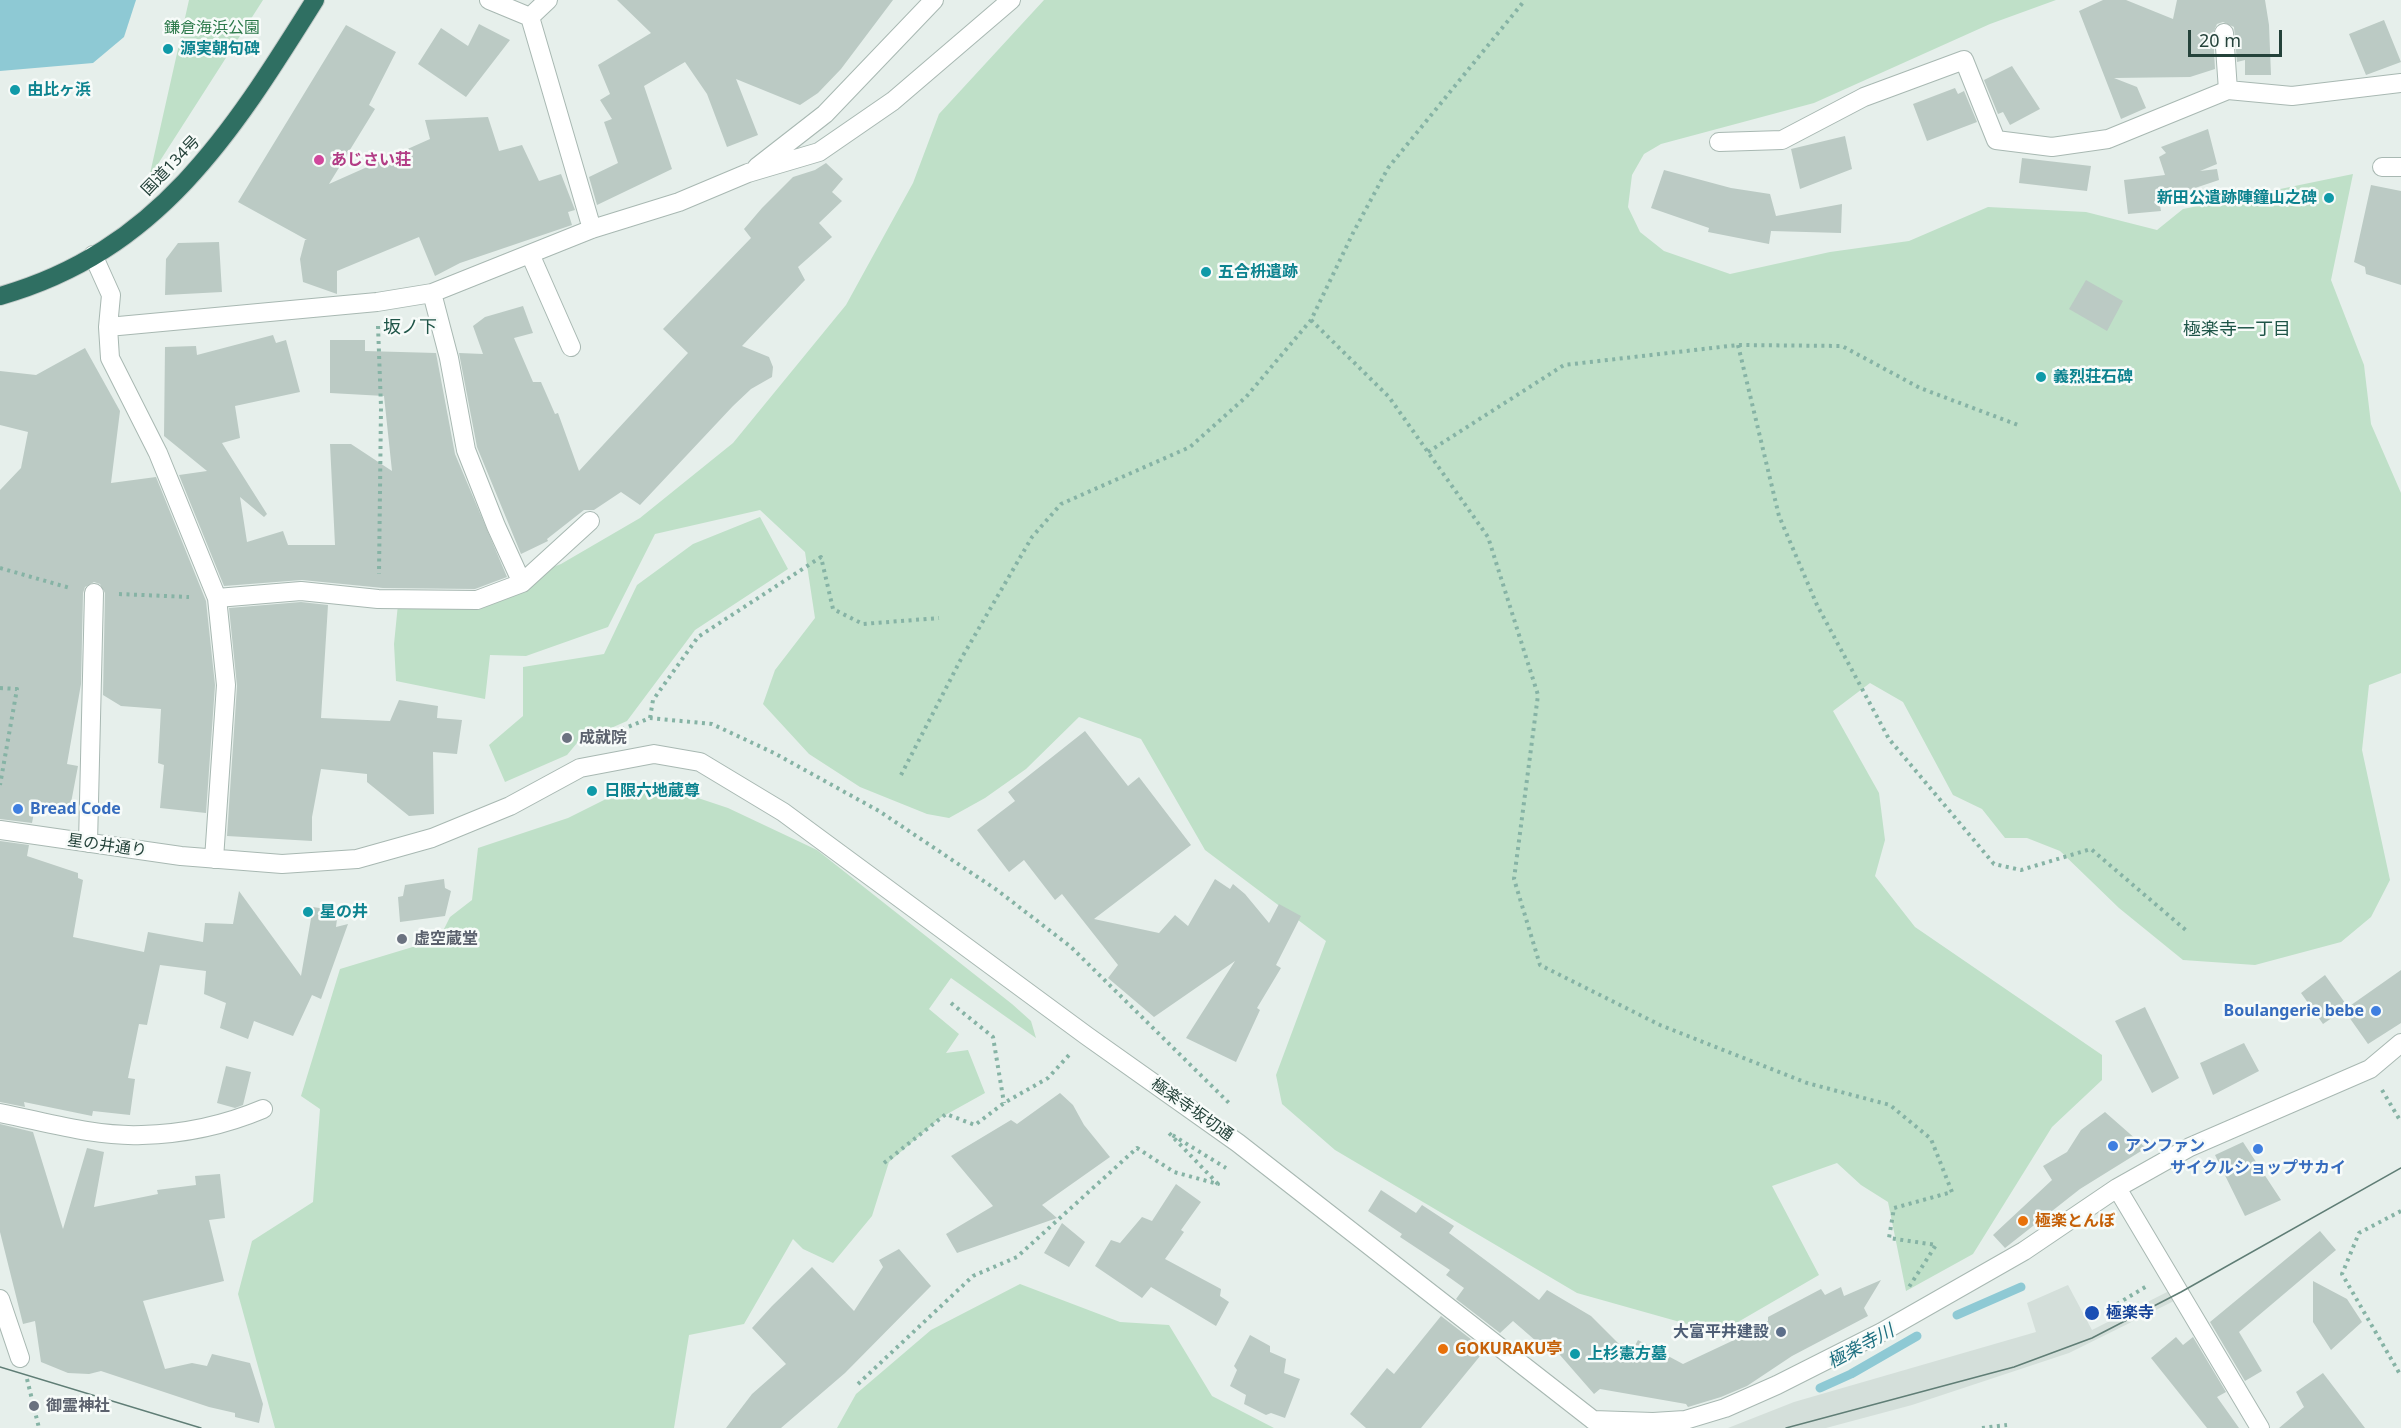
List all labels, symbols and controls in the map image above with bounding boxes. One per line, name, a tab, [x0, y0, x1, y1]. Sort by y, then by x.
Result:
park label: 鎌倉海浜公園	[164, 18, 260, 38]
scale bar	[2191, 18, 2286, 56]
text: 20 m	[2199, 28, 2241, 52]
place label: 源実朝句碑	[180, 39, 260, 59]
marker: 源実朝句碑	[161, 42, 175, 56]
place label: 由比ヶ浜	[27, 80, 91, 100]
marker: 由比ヶ浜	[8, 83, 22, 97]
street label: 国道134号	[138, 132, 204, 200]
place label: あじさい荘	[331, 150, 411, 170]
marker: あじさい荘	[312, 153, 326, 167]
place label: 新田公遺跡陣鐘山之碑	[2157, 188, 2317, 208]
marker: 新田公遺跡陣鐘山之碑	[2322, 191, 2336, 205]
place label: 五合枡遺跡	[1218, 262, 1298, 282]
marker: 五合枡遺跡	[1199, 265, 1213, 279]
district label: 坂ノ下	[383, 317, 437, 339]
district label: 極楽寺一丁目	[2183, 319, 2291, 341]
place label: 義烈荘石碑	[2053, 367, 2133, 387]
marker: 義烈荘石碑	[2034, 370, 2048, 384]
place label: 成就院	[579, 728, 627, 748]
marker: 成就院	[560, 731, 574, 745]
place label: 日限六地蔵尊	[604, 781, 700, 801]
marker: 日限六地蔵尊	[585, 784, 599, 798]
place label: Bread Code	[30, 799, 121, 819]
marker: Bread Code	[11, 802, 25, 816]
street label: 星の井通り	[66, 831, 148, 861]
place label: 星の井	[320, 902, 368, 922]
marker: 星の井	[301, 905, 315, 919]
place label: 虚空蔵堂	[414, 929, 478, 949]
marker: 虚空蔵堂	[395, 932, 409, 946]
place label: Boulangerie bebe	[2224, 1001, 2364, 1021]
marker: Boulangerie bebe	[2369, 1004, 2383, 1018]
street label: 極楽寺坂切通	[1147, 1075, 1237, 1145]
place label: アンファン	[2125, 1136, 2205, 1156]
marker: アンファン	[2106, 1139, 2120, 1153]
marker: サイクルショップサカイ	[2251, 1142, 2265, 1156]
place label: サイクルショップサカイ	[2170, 1158, 2346, 1178]
place label: 極楽とんぼ	[2035, 1211, 2115, 1231]
marker: 極楽とんぼ	[2016, 1214, 2030, 1228]
place label: 極楽寺	[2106, 1303, 2154, 1323]
marker: 極楽寺	[2083, 1304, 2101, 1322]
water label: 極楽寺川	[1824, 1321, 1898, 1373]
place label: 大富平井建設	[1673, 1322, 1769, 1342]
marker: 大富平井建設	[1774, 1325, 1788, 1339]
place label: GOKURAKU亭	[1455, 1339, 1562, 1359]
marker: GOKURAKU亭	[1436, 1342, 1450, 1356]
place label: 上杉憲方墓	[1587, 1344, 1667, 1364]
marker: 上杉憲方墓	[1568, 1347, 1582, 1361]
place label: 御霊神社	[46, 1396, 110, 1416]
marker: 御霊神社	[27, 1399, 41, 1413]

